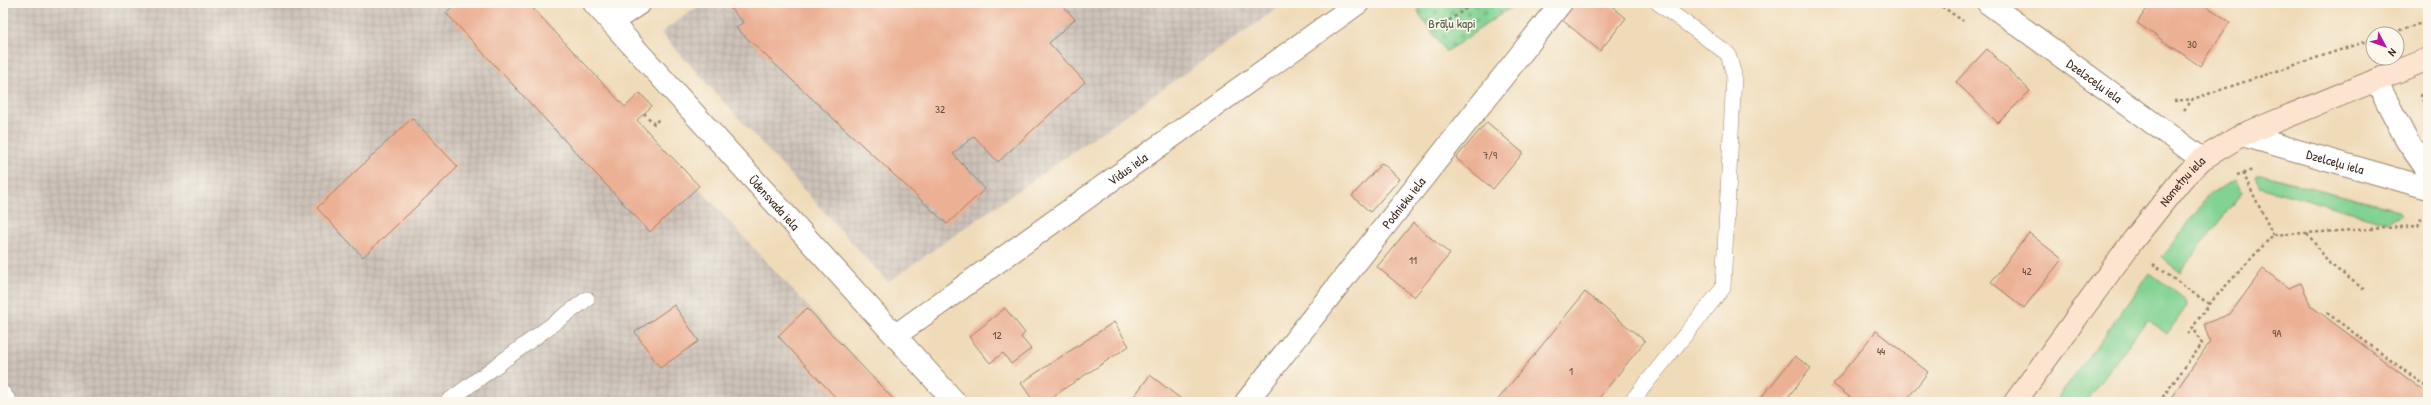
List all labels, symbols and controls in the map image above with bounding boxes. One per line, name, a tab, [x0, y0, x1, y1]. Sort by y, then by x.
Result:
park label: Brāļu kapi	[1428, 14, 1476, 32]
north arrow	[2365, 26, 2405, 66]
house number: 30	[2187, 37, 2197, 51]
text: N	[2385, 46, 2400, 59]
street label: Dzelzceļu iela	[2063, 54, 2126, 107]
house number: 32	[935, 102, 945, 116]
street label: Dzelceļu iela	[2304, 145, 2366, 178]
street label: Vidus iela	[1104, 148, 1151, 189]
house number: 7/9	[1483, 148, 1497, 162]
street label: Nometņu iela	[2155, 152, 2209, 210]
street label: Ūdensvada iela	[745, 171, 804, 234]
street label: Podnieku iela	[1377, 173, 1429, 232]
house number: 11	[1409, 253, 1417, 267]
house number: 42	[2022, 264, 2032, 278]
house number: 9A	[2272, 326, 2282, 340]
house number: 12	[992, 328, 1002, 342]
house number: 44	[1877, 344, 1885, 358]
house number: 1	[1569, 364, 1573, 378]

